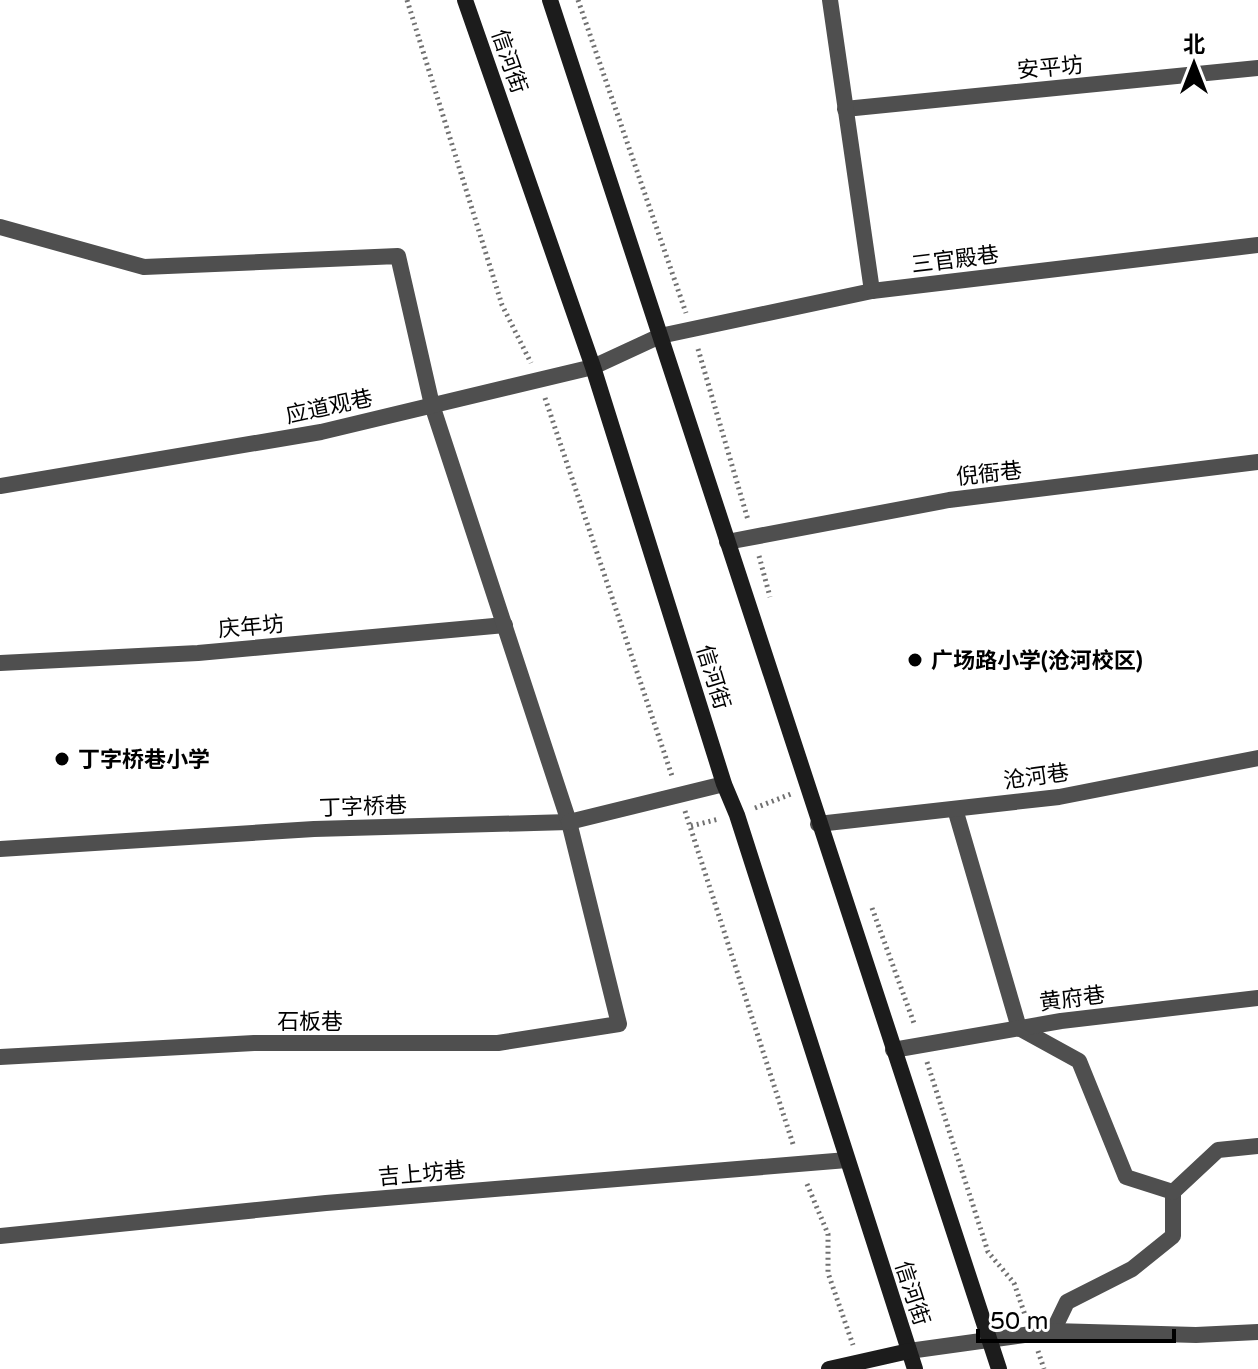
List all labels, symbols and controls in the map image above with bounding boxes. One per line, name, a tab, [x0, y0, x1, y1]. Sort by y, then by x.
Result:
north arrow	[1154, 24, 1234, 104]
street label: 信河街	[486, 26, 532, 97]
text: 北	[1183, 32, 1205, 58]
street label: 安平坊	[1016, 52, 1084, 84]
street label: 三官殿巷	[910, 242, 1000, 278]
street label: 应道观巷	[283, 385, 375, 429]
street label: 倪衙巷	[955, 458, 1023, 490]
street label: 庆年坊	[217, 611, 285, 643]
street label: 信河街	[691, 642, 735, 713]
place label: 广场路小学(沧河校区)	[931, 648, 1143, 674]
marker: 广场路小学(沧河校区)	[906, 651, 924, 669]
place label: 丁字桥巷小学	[78, 747, 210, 773]
marker: 丁字桥巷小学	[53, 750, 71, 768]
street label: 沧河巷	[1002, 760, 1071, 794]
street label: 丁字桥巷	[319, 792, 407, 822]
street label: 黄府巷	[1038, 982, 1106, 1016]
street label: 石板巷	[277, 1009, 343, 1035]
street label: 吉上坊巷	[377, 1157, 467, 1191]
street label: 信河街	[889, 1258, 935, 1329]
scale bar	[978, 1293, 1174, 1343]
text: 50 m	[990, 1307, 1048, 1336]

